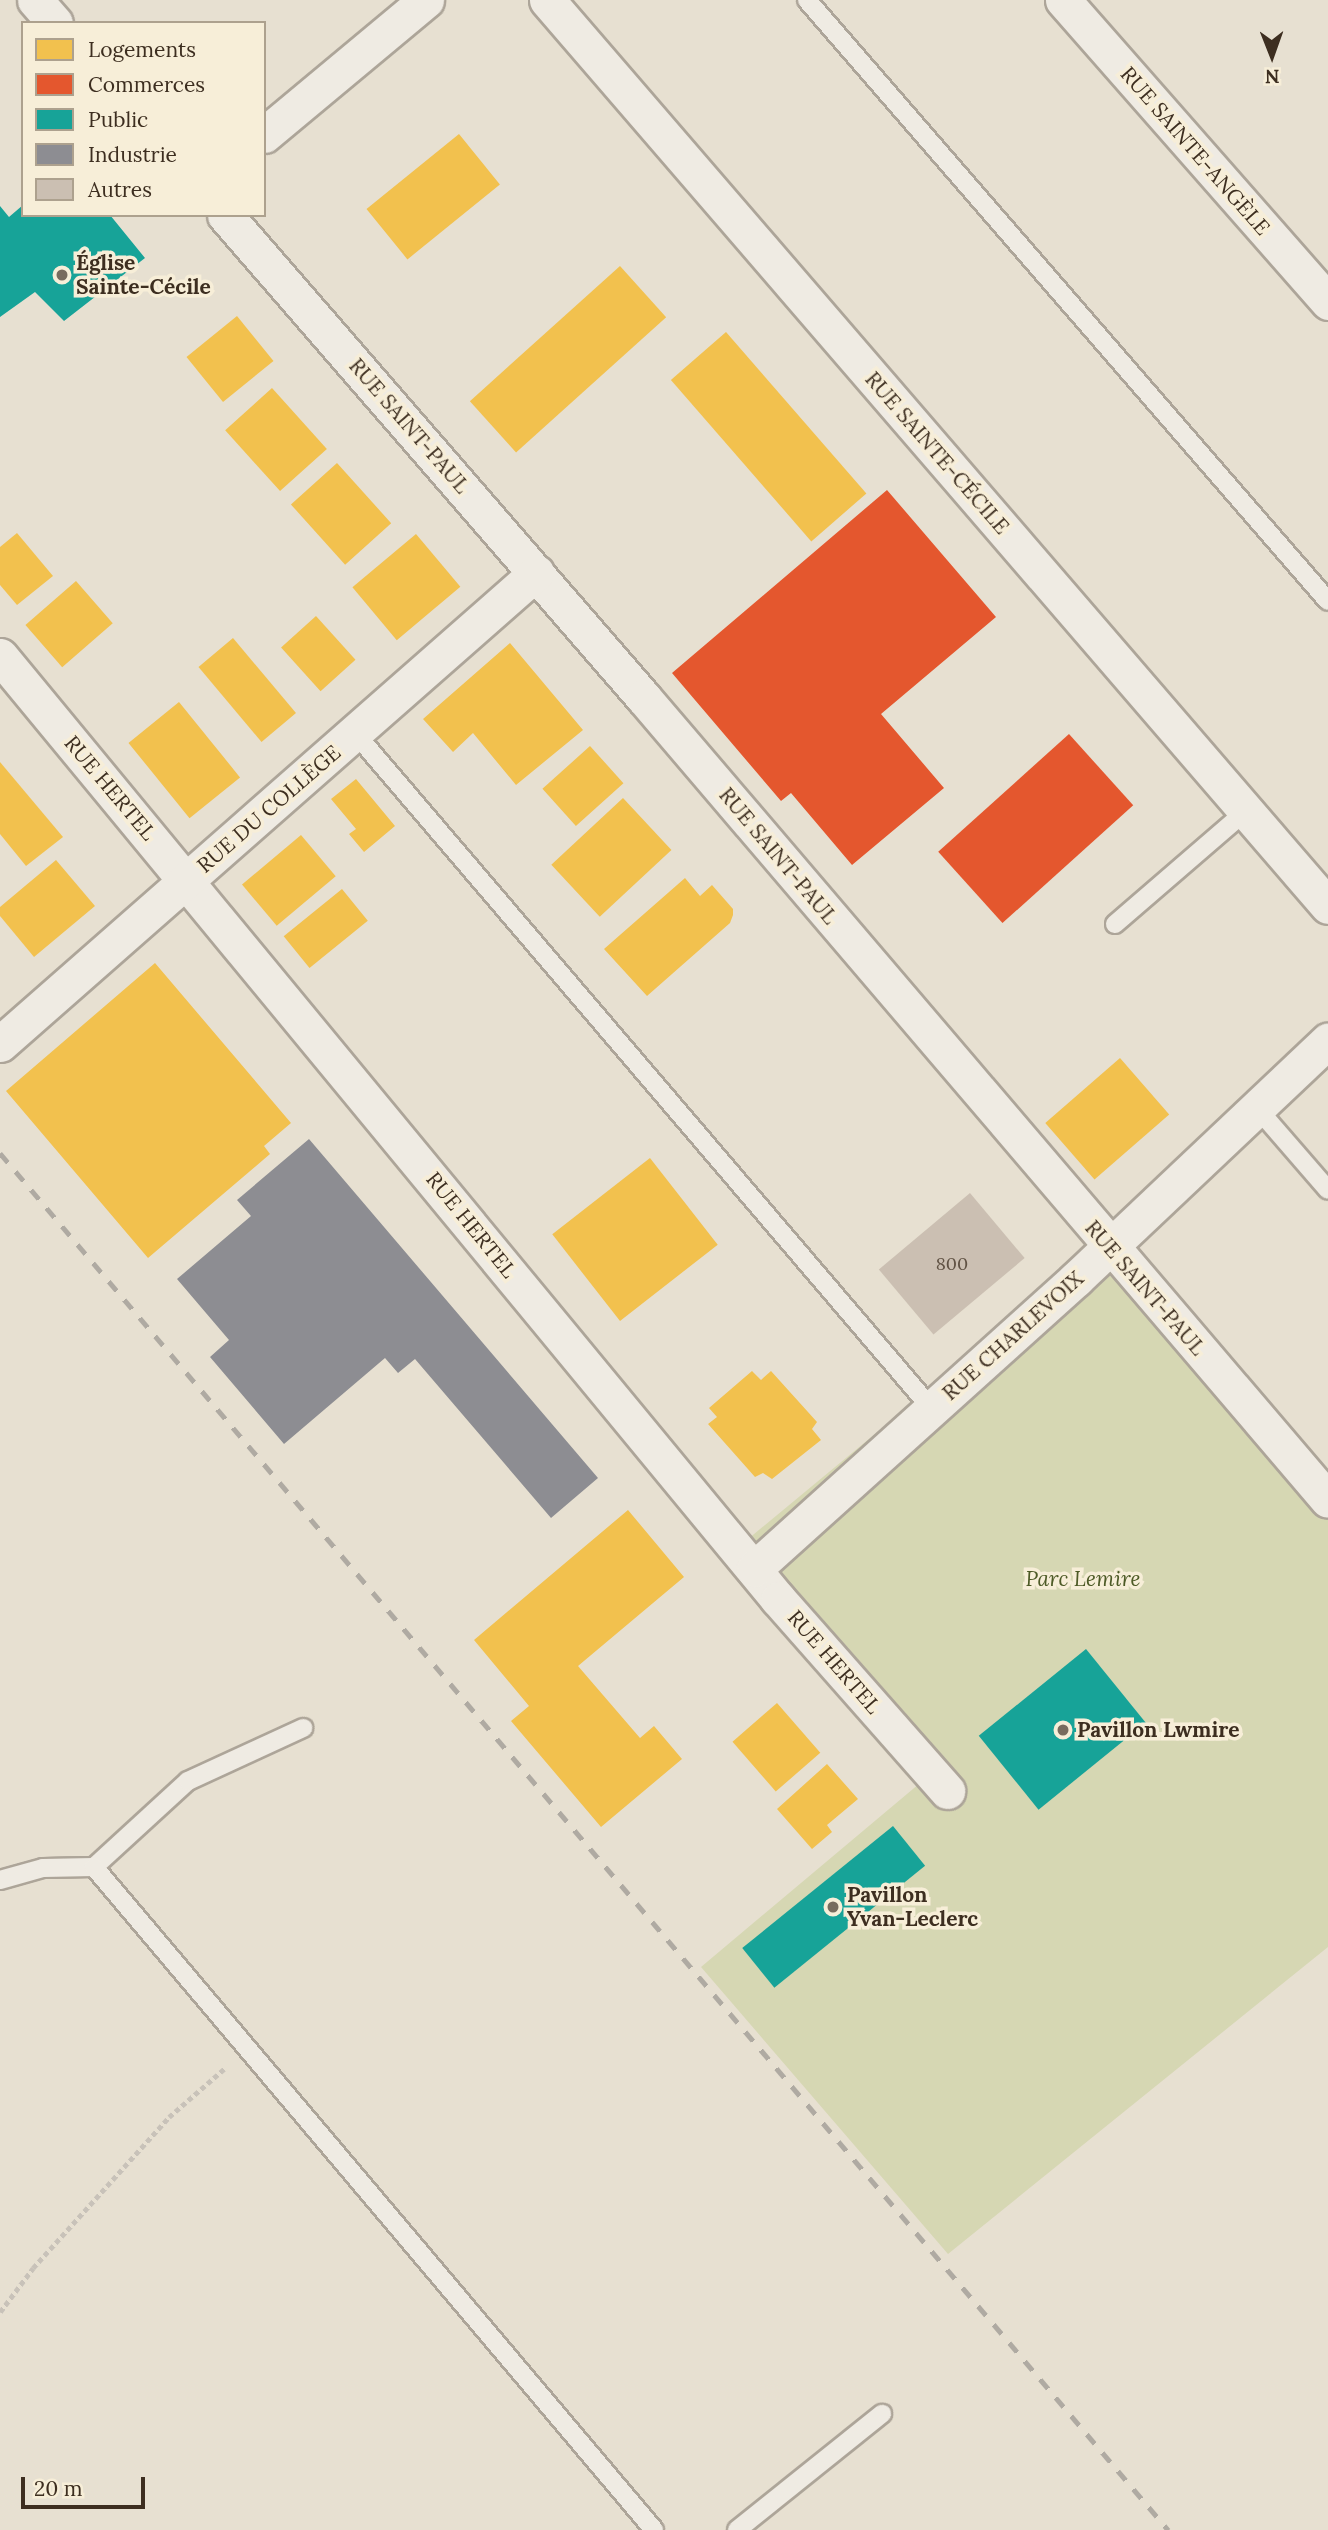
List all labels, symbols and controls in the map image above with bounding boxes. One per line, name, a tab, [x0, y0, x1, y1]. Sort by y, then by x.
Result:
legend	[21, 21, 266, 217]
north arrow	[1237, 21, 1307, 91]
text: Logements	[88, 36, 196, 63]
street label: RUE SAINTE-ANGÈLE	[1115, 62, 1275, 240]
text: Commerces	[88, 71, 205, 98]
text: Public	[88, 106, 148, 133]
text: Industrie	[88, 141, 177, 168]
text: Autres	[88, 176, 152, 203]
place label: Église Sainte-Cécile	[76, 250, 211, 300]
marker: Église Sainte-Cécile	[54, 267, 70, 283]
street label: RUE SAINT-PAUL	[344, 353, 474, 499]
street label: RUE SAINTE-CÉCILE	[860, 367, 1014, 539]
street label: RUE HERTEL	[59, 731, 161, 845]
street label: RUE DU COLLÈGE	[192, 740, 346, 878]
street label: RUE SAINT-PAUL	[714, 783, 842, 929]
street label: RUE HERTEL	[421, 1167, 521, 1283]
street label: RUE SAINT-PAUL	[1080, 1215, 1210, 1361]
house number: 800	[936, 1253, 968, 1275]
street label: RUE CHARLEVOIX	[937, 1266, 1089, 1406]
park label: Parc Lemire	[1025, 1566, 1141, 1592]
street label: RUE HERTEL	[782, 1605, 886, 1719]
place label: Pavillon Lwmire	[1077, 1717, 1239, 1743]
marker: Pavillon Lwmire	[1055, 1722, 1071, 1738]
place label: Pavillon Yvan-Leclerc	[847, 1882, 978, 1932]
marker: Pavillon Yvan-Leclerc	[825, 1899, 841, 1915]
scale bar	[24, 2464, 149, 2508]
text: 20 m	[34, 2475, 83, 2502]

